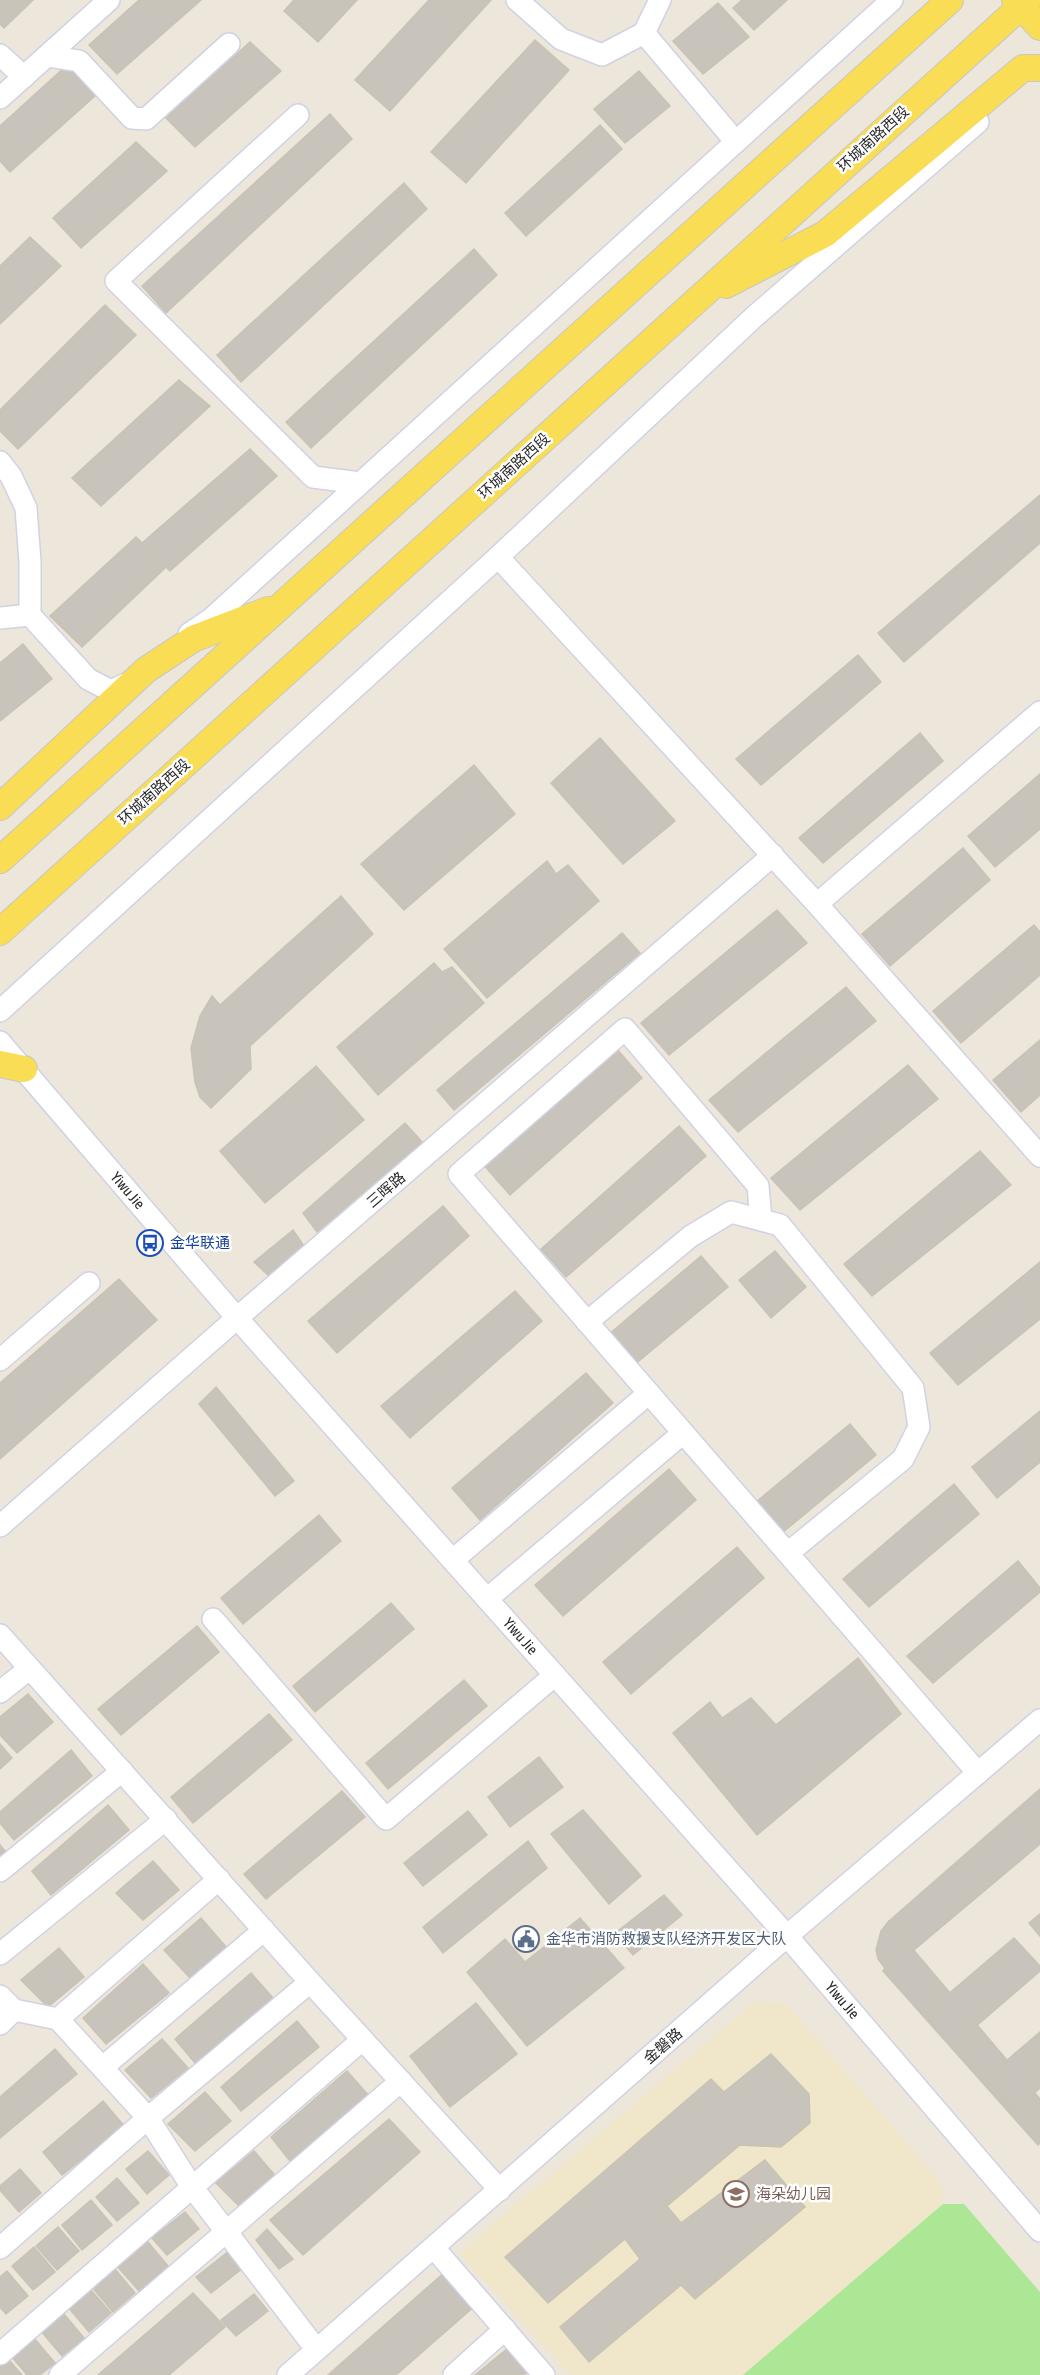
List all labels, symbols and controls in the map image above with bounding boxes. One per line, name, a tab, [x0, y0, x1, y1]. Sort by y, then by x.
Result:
street label: 环城南路西段	[834, 102, 912, 175]
street label: 环城南路西段	[475, 429, 553, 502]
street label: 环城南路西段	[115, 755, 193, 828]
street label: 三晖路	[363, 1168, 408, 1211]
street label: Yiwu Jie	[108, 1169, 149, 1212]
bus stop icon: 金华联通	[135, 1228, 165, 1258]
place label: 金华联通	[170, 1234, 230, 1251]
street label: Yiwu Jie	[500, 1614, 542, 1658]
public building icon: 金华市消防救援支队经济开发区大队	[511, 1924, 541, 1954]
place label: 金华市消防救援支队经济开发区大队	[546, 1930, 786, 1947]
street label: Yiwu Jie	[822, 1978, 863, 2022]
street label: 金磐路	[640, 2024, 685, 2067]
school or university icon: 海朵幼儿园	[721, 2179, 751, 2209]
place label: 海朵幼儿园	[756, 2185, 831, 2202]

